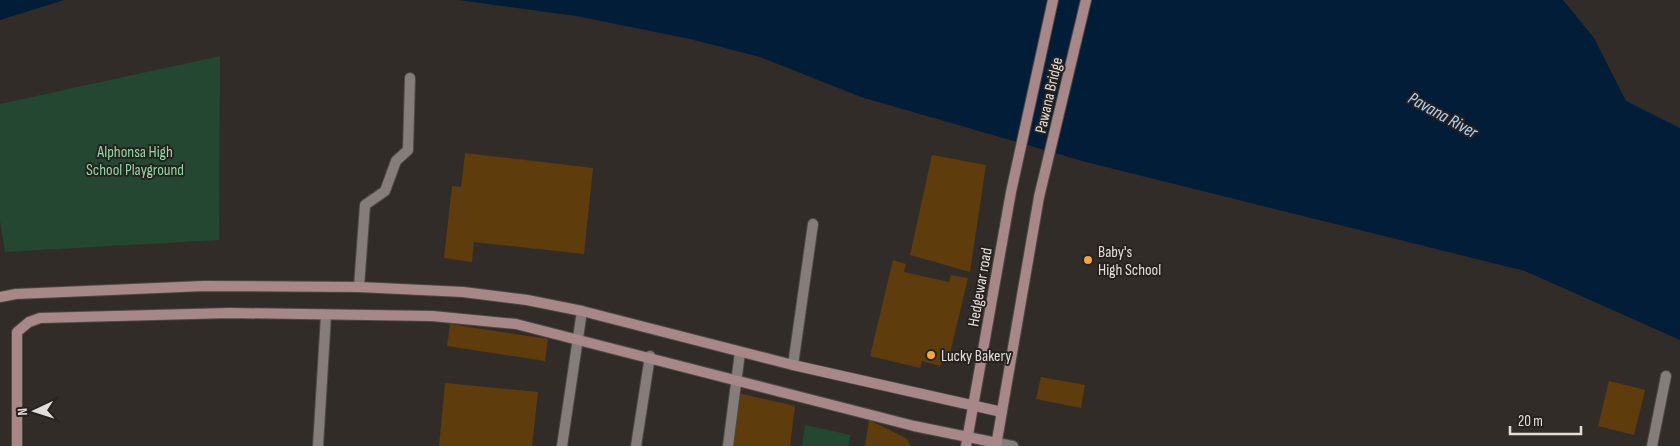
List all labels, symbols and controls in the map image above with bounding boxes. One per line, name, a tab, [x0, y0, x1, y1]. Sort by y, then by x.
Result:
street label: Pawana Bridge	[1032, 56, 1067, 135]
water label: Pavana River	[1404, 88, 1482, 144]
park label: Alphonsa High School Playground	[86, 143, 184, 180]
place label: Baby's High School	[1098, 243, 1161, 280]
street label: Hedgewar road	[964, 246, 997, 328]
marker: Baby's High School	[1082, 254, 1094, 266]
place label: Lucky Bakery	[941, 347, 1011, 366]
marker: Lucky Bakery	[925, 349, 937, 361]
north arrow	[10, 386, 60, 436]
scale bar	[1510, 404, 1581, 436]
text: N	[14, 408, 31, 416]
text: 20 m	[1518, 412, 1543, 431]

